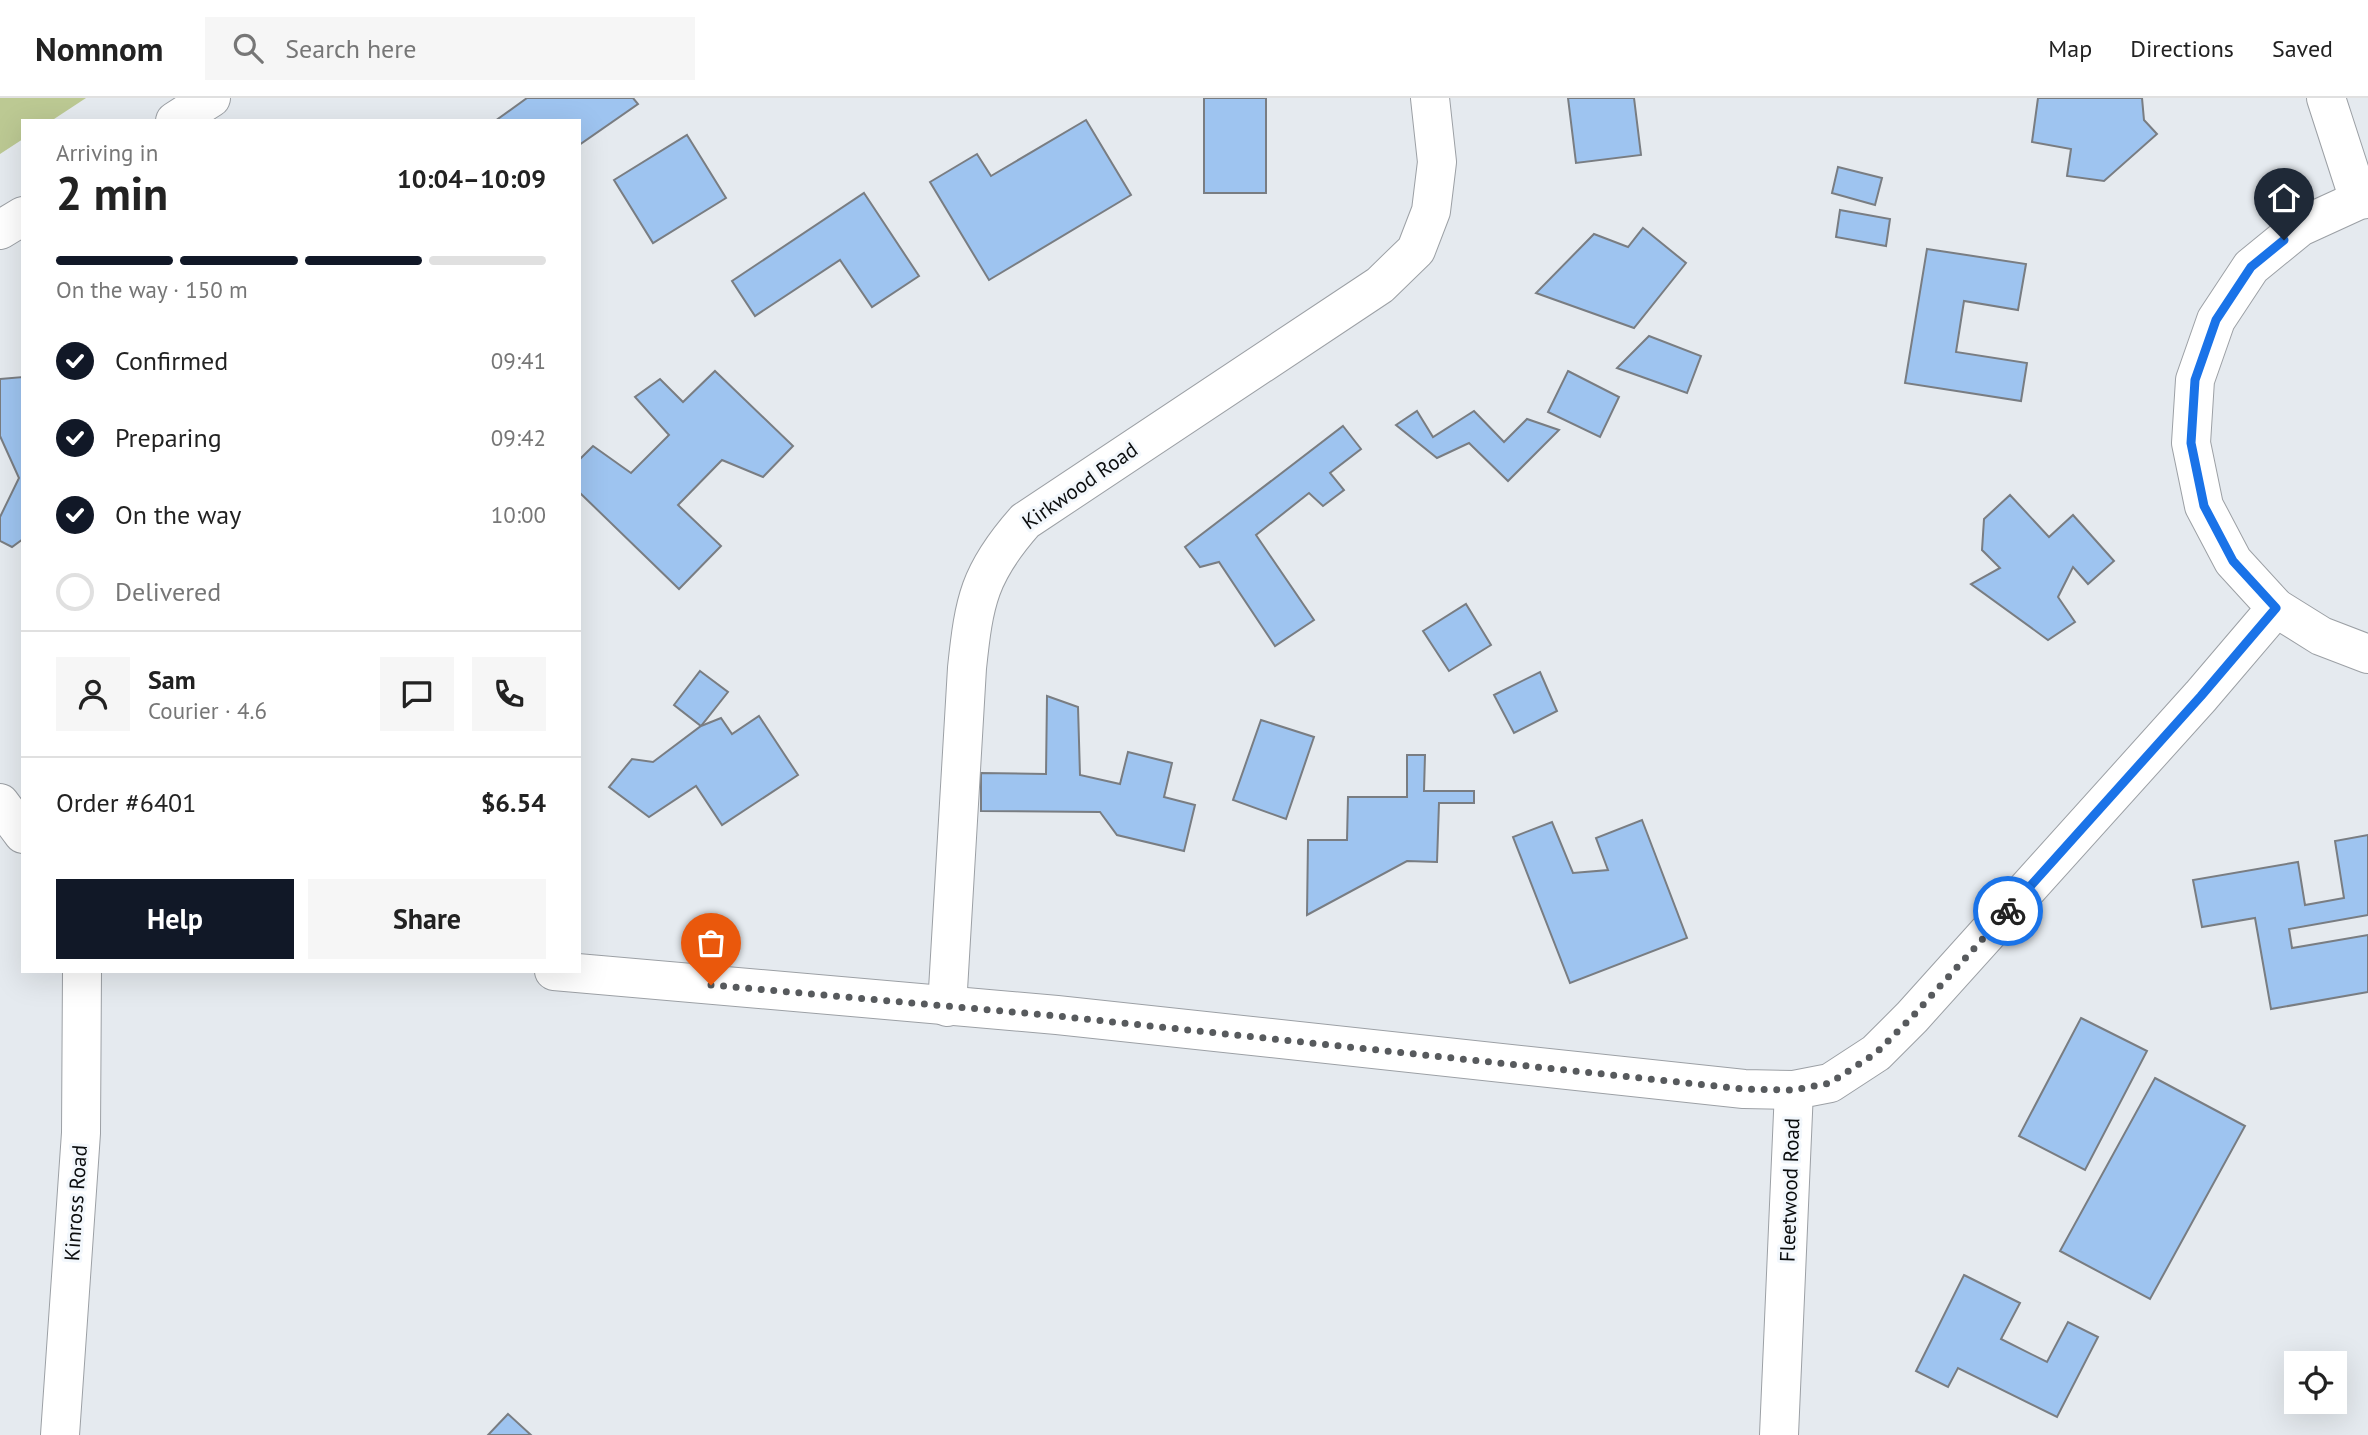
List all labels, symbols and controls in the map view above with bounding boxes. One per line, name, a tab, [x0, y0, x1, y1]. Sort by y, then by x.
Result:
search box	[205, 17, 695, 80]
text: Nomnom	[35, 27, 163, 70]
icon: search	[229, 29, 267, 67]
text: Search here	[285, 32, 416, 65]
text: Map	[2048, 33, 2092, 64]
text: Directions	[2130, 33, 2234, 64]
text: Saved	[2272, 33, 2333, 64]
text: Arriving in	[56, 138, 158, 167]
text: 10:04–10:09	[397, 162, 546, 195]
text: 2 min	[56, 163, 168, 223]
pin	[2254, 168, 2314, 240]
icon: home	[2265, 179, 2303, 217]
text: On the way · 150 m	[56, 275, 248, 304]
icon: check	[56, 342, 94, 380]
text: Confirmed	[115, 344, 228, 377]
text: 09:41	[491, 346, 546, 375]
icon: check	[56, 419, 94, 457]
text: Preparing	[115, 421, 222, 454]
text: 09:42	[491, 423, 546, 452]
street label: Kirkwood Road	[1017, 436, 1143, 535]
icon: check	[56, 496, 94, 534]
text: On the way	[115, 498, 241, 531]
text: 10:00	[491, 500, 546, 529]
text: Delivered	[115, 575, 221, 608]
button: person	[56, 657, 130, 731]
button: chat	[380, 657, 454, 731]
button: phone	[472, 657, 546, 731]
text: Sam	[148, 663, 196, 696]
text: Courier · 4.6	[148, 696, 267, 725]
text: Order #6401	[56, 786, 196, 819]
text: $6.54	[481, 786, 546, 819]
courier	[1973, 876, 2043, 946]
button: Help	[56, 879, 294, 959]
button: Share	[308, 879, 546, 959]
icon: bike	[1989, 892, 2027, 930]
pin	[681, 913, 741, 985]
icon: bag	[692, 924, 730, 962]
street label: Fleetwood Road	[1773, 1117, 1806, 1263]
street label: Kinross Road	[58, 1144, 93, 1262]
map controls	[2284, 1351, 2347, 1414]
button: locate	[2284, 1351, 2347, 1414]

